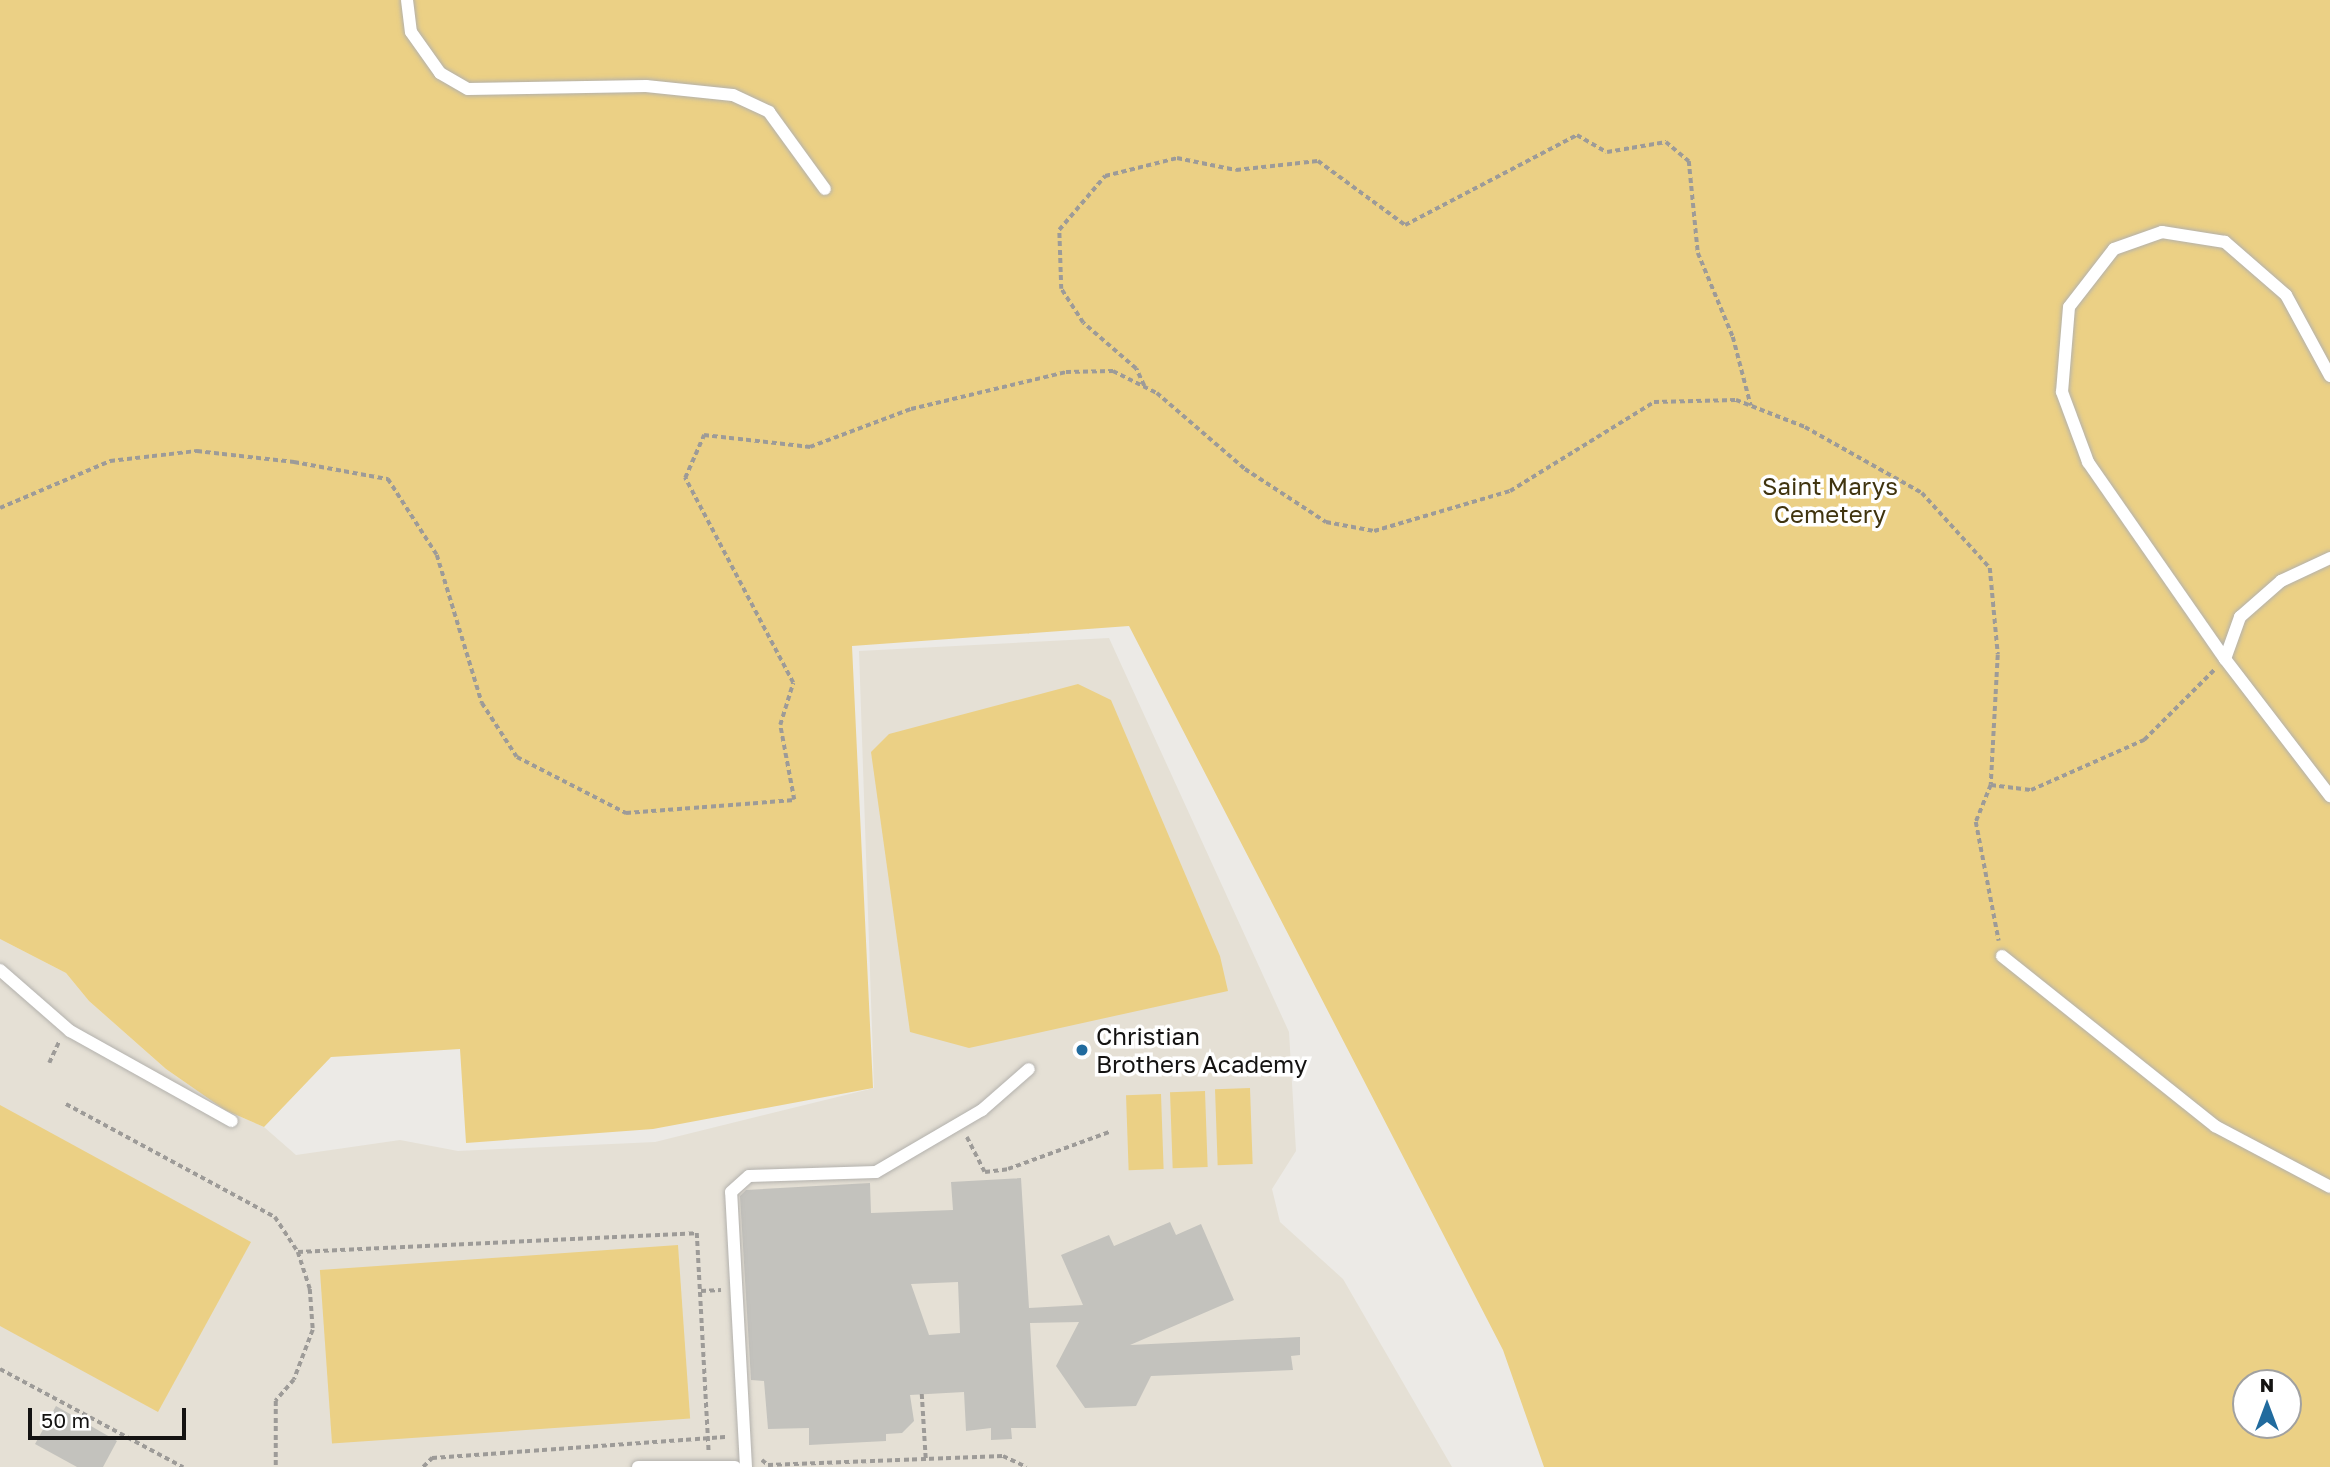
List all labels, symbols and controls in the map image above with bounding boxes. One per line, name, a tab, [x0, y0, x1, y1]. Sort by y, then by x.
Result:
park label: Saint Marys Cemetery	[1762, 472, 1898, 528]
place label: Christian Brothers Academy	[1096, 1022, 1307, 1078]
marker: Christian Brothers Academy	[1074, 1042, 1090, 1058]
north arrow	[2232, 1369, 2302, 1439]
text: N	[2260, 1373, 2274, 1396]
scale bar	[32, 1394, 189, 1438]
text: 50 m	[41, 1407, 90, 1433]

